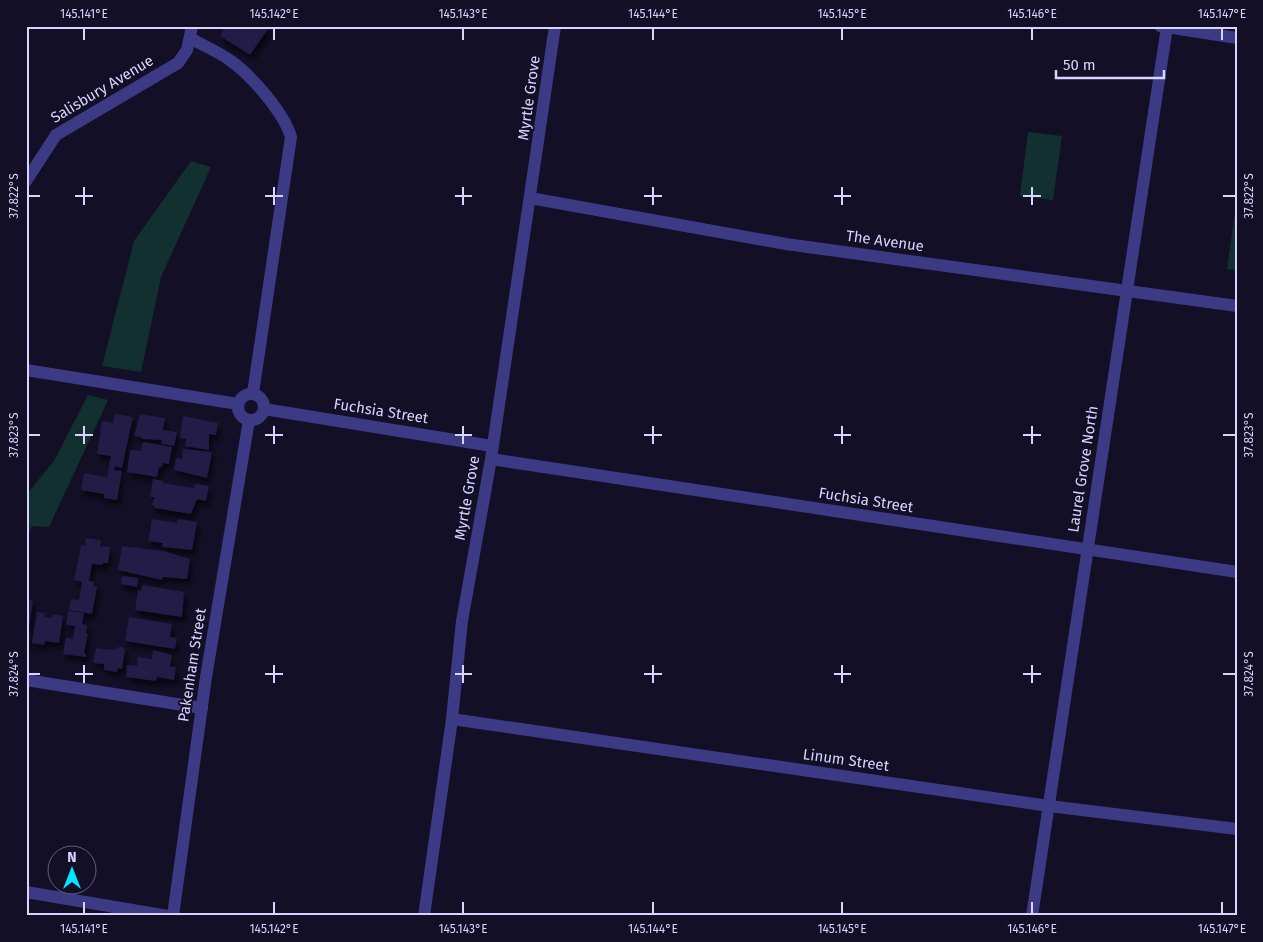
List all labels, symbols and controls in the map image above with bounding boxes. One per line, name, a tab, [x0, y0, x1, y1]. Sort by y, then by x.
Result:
text: 145.141°E	[60, 7, 108, 21]
text: 145.142°E	[249, 7, 299, 21]
text: 145.143°E	[438, 7, 488, 21]
text: 145.144°E	[628, 7, 678, 21]
text: 145.145°E	[817, 7, 867, 21]
text: 145.146°E	[1007, 7, 1057, 21]
text: 145.147°E	[1198, 7, 1246, 21]
scale bar	[1056, 48, 1163, 80]
street label: Salisbury Avenue	[47, 51, 157, 127]
street label: Myrtle Grove	[514, 54, 544, 142]
text: 50 m	[1063, 56, 1096, 74]
text: 37.822°S	[7, 173, 21, 219]
text: 37.822°S	[1242, 173, 1256, 219]
street label: The Avenue	[845, 227, 925, 255]
street label: Fuchsia Street	[332, 395, 430, 427]
street label: Laurel Grove North	[1064, 404, 1102, 534]
text: 37.823°S	[7, 412, 21, 458]
text: 37.823°S	[1242, 412, 1256, 458]
street label: Myrtle Grove	[451, 454, 483, 542]
street label: Fuchsia Street	[817, 484, 915, 516]
street label: Pakenham Street	[174, 606, 210, 723]
text: 37.824°S	[7, 651, 21, 697]
text: 37.824°S	[1242, 651, 1256, 697]
street label: Linum Street	[802, 745, 891, 775]
north arrow	[48, 844, 98, 894]
text: N	[67, 849, 77, 866]
text: 145.141°E	[60, 922, 108, 936]
text: 145.142°E	[249, 922, 299, 936]
text: 145.143°E	[438, 922, 488, 936]
text: 145.144°E	[628, 922, 678, 936]
text: 145.145°E	[817, 922, 867, 936]
text: 145.146°E	[1007, 922, 1057, 936]
text: 145.147°E	[1198, 922, 1246, 936]

